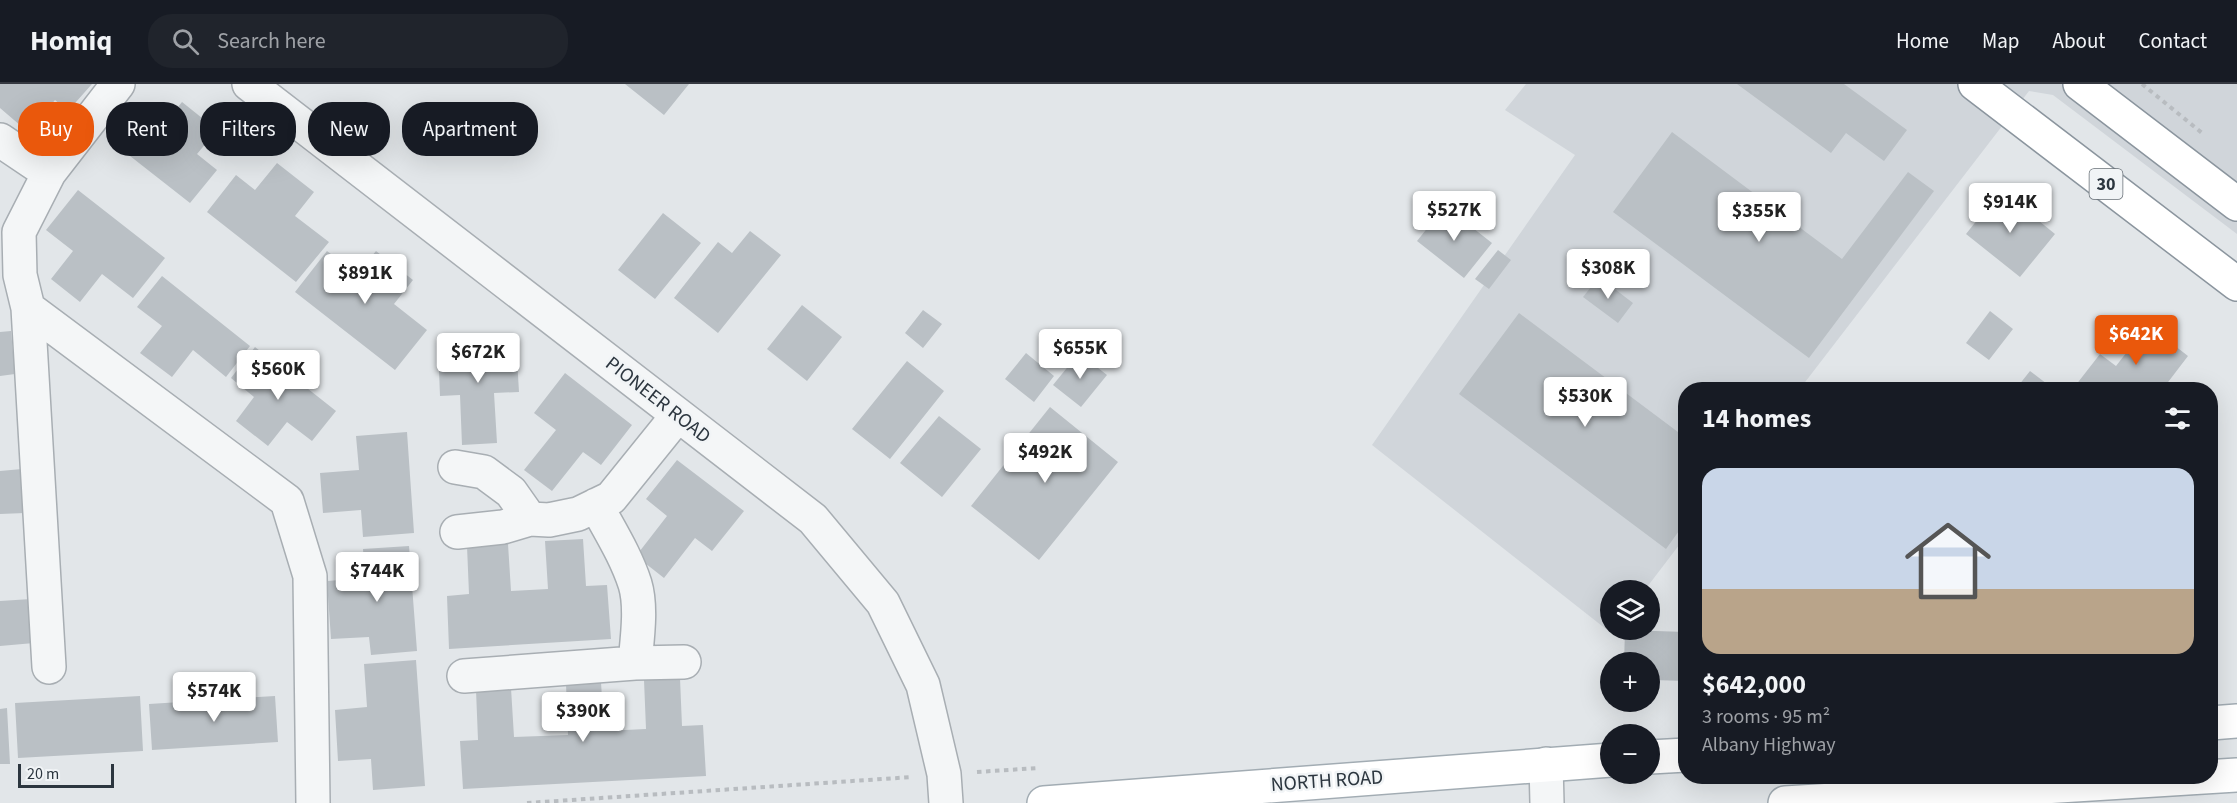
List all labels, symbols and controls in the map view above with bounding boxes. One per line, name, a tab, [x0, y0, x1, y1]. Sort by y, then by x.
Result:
search box	[148, 14, 568, 68]
text: Homiq	[30, 21, 112, 61]
icon: search	[169, 25, 202, 58]
text: Search here	[217, 25, 326, 57]
text: Home	[1896, 26, 1949, 56]
text: Map	[1982, 26, 2020, 56]
text: About	[2053, 26, 2105, 56]
text: Contact	[2138, 26, 2207, 56]
chip: Buy	[18, 102, 94, 156]
chip: Rent	[106, 102, 188, 156]
chip: Filters	[200, 102, 296, 156]
chip: New	[308, 102, 390, 156]
chip: Apartment	[402, 102, 538, 156]
road number: 30	[2090, 169, 2122, 199]
pin: $914K	[1968, 183, 2052, 234]
text: $914K	[1983, 188, 2037, 216]
pin: $527K	[1412, 191, 1496, 242]
pin: $355K	[1717, 192, 1801, 243]
text: $527K	[1427, 196, 1481, 224]
text: $355K	[1732, 197, 1786, 225]
pin: $308K	[1566, 249, 1650, 300]
pin: $891K	[323, 254, 407, 305]
text: $308K	[1581, 254, 1635, 282]
text: $891K	[338, 259, 392, 287]
pin: $642K	[2094, 315, 2178, 366]
text: $642K	[2109, 320, 2163, 348]
pin: $655K	[1038, 329, 1122, 380]
pin: $672K	[436, 333, 520, 384]
text: $655K	[1053, 334, 1107, 362]
text: $672K	[451, 338, 505, 366]
pin: $560K	[236, 350, 320, 401]
street label: PIONEER ROAD	[599, 350, 717, 450]
text: $560K	[251, 355, 305, 383]
pin: $530K	[1543, 377, 1627, 428]
text: $530K	[1558, 382, 1612, 410]
text: 14 homes	[1702, 400, 1811, 437]
icon: filters	[2161, 402, 2194, 435]
pin: $492K	[1003, 433, 1087, 484]
text: $492K	[1018, 438, 1072, 466]
icon: home	[1894, 507, 2002, 615]
pin: $744K	[335, 552, 419, 603]
text: $744K	[350, 557, 404, 585]
map controls	[1600, 580, 1660, 784]
button: layers	[1600, 580, 1660, 640]
button: +	[1600, 652, 1660, 712]
text: $642,000	[1702, 666, 1806, 703]
pin: $574K	[172, 672, 256, 723]
text: $574K	[187, 677, 241, 705]
pin: $390K	[541, 692, 625, 743]
text: $390K	[556, 697, 610, 725]
text: 3 rooms · 95 m²	[1702, 703, 1830, 731]
button: −	[1600, 724, 1660, 784]
text: Albany Highway	[1702, 731, 1836, 759]
scale bar	[18, 761, 114, 788]
text: 20 m	[27, 763, 59, 785]
street label: NORTH ROAD	[1270, 763, 1384, 799]

